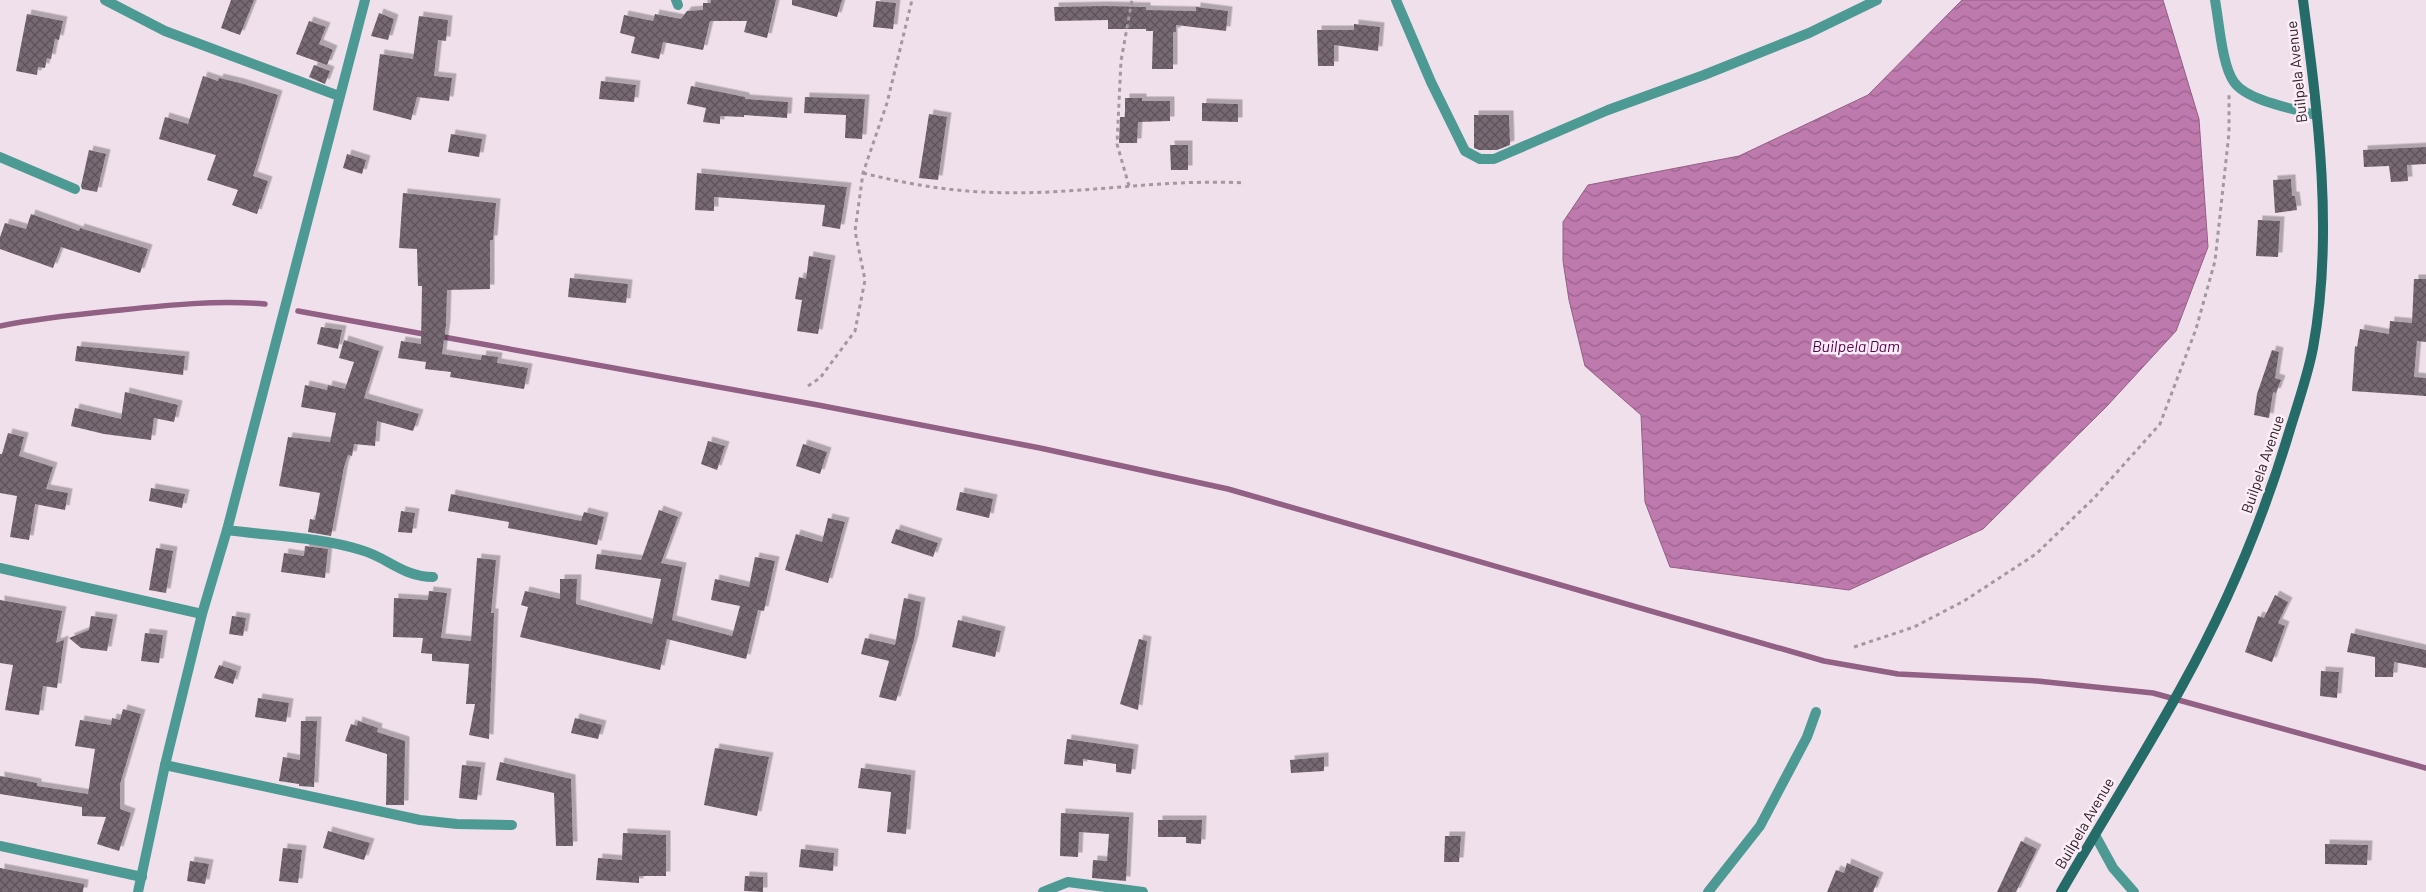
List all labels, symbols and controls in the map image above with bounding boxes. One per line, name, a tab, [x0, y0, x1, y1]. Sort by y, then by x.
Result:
street label: Builpela Avenue	[2282, 20, 2310, 124]
water label: Builpela Dam	[1812, 336, 1900, 355]
street label: Builpela Avenue	[2237, 413, 2287, 515]
street label: Builpela Avenue	[2051, 774, 2117, 872]

